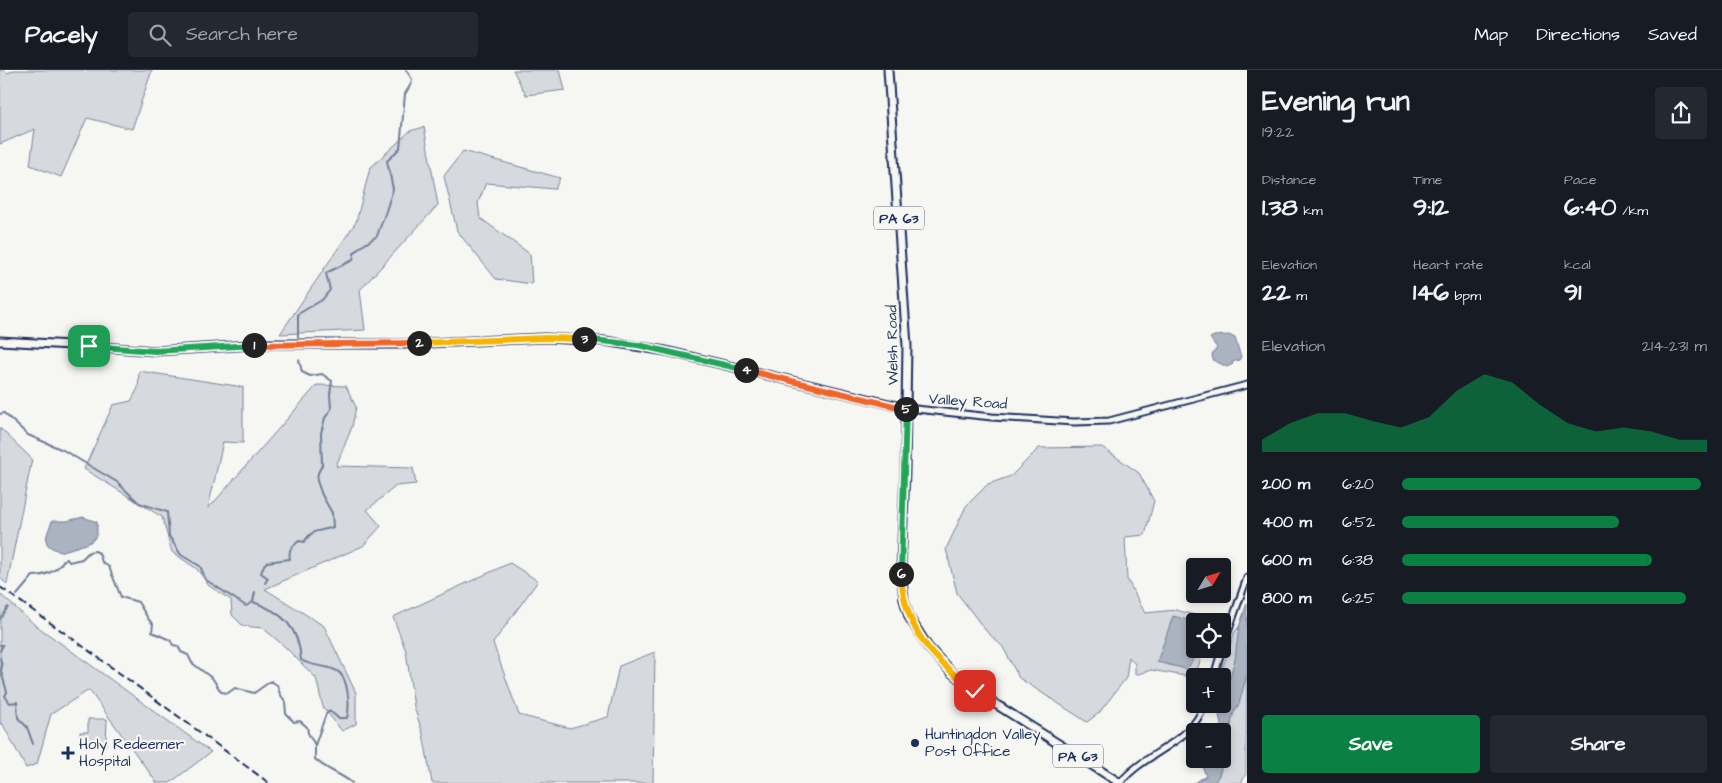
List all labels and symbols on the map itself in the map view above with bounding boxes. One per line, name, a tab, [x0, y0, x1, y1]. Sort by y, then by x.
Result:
road number: PA 63	[874, 206, 924, 230]
street label: Welsh Road	[881, 305, 904, 385]
pin	[68, 325, 110, 367]
pin: 3	[572, 326, 596, 352]
pin: 2	[406, 330, 432, 356]
pin: 1	[242, 332, 266, 358]
pin: 4	[734, 358, 758, 382]
street label: Valley Road	[928, 388, 1008, 416]
pin: 5	[894, 396, 918, 422]
north arrow	[1186, 558, 1231, 602]
pin: 6	[888, 562, 914, 586]
pin	[954, 670, 996, 712]
place label: Huntingdon Valley Post Office	[925, 724, 1041, 762]
place label: Holy Redeemer Hospital	[79, 734, 184, 772]
marker: Huntingdon Valley Post Office	[909, 737, 921, 749]
road number: PA 63	[1053, 744, 1103, 768]
marker: Holy Redeemer Hospital	[61, 746, 75, 760]

